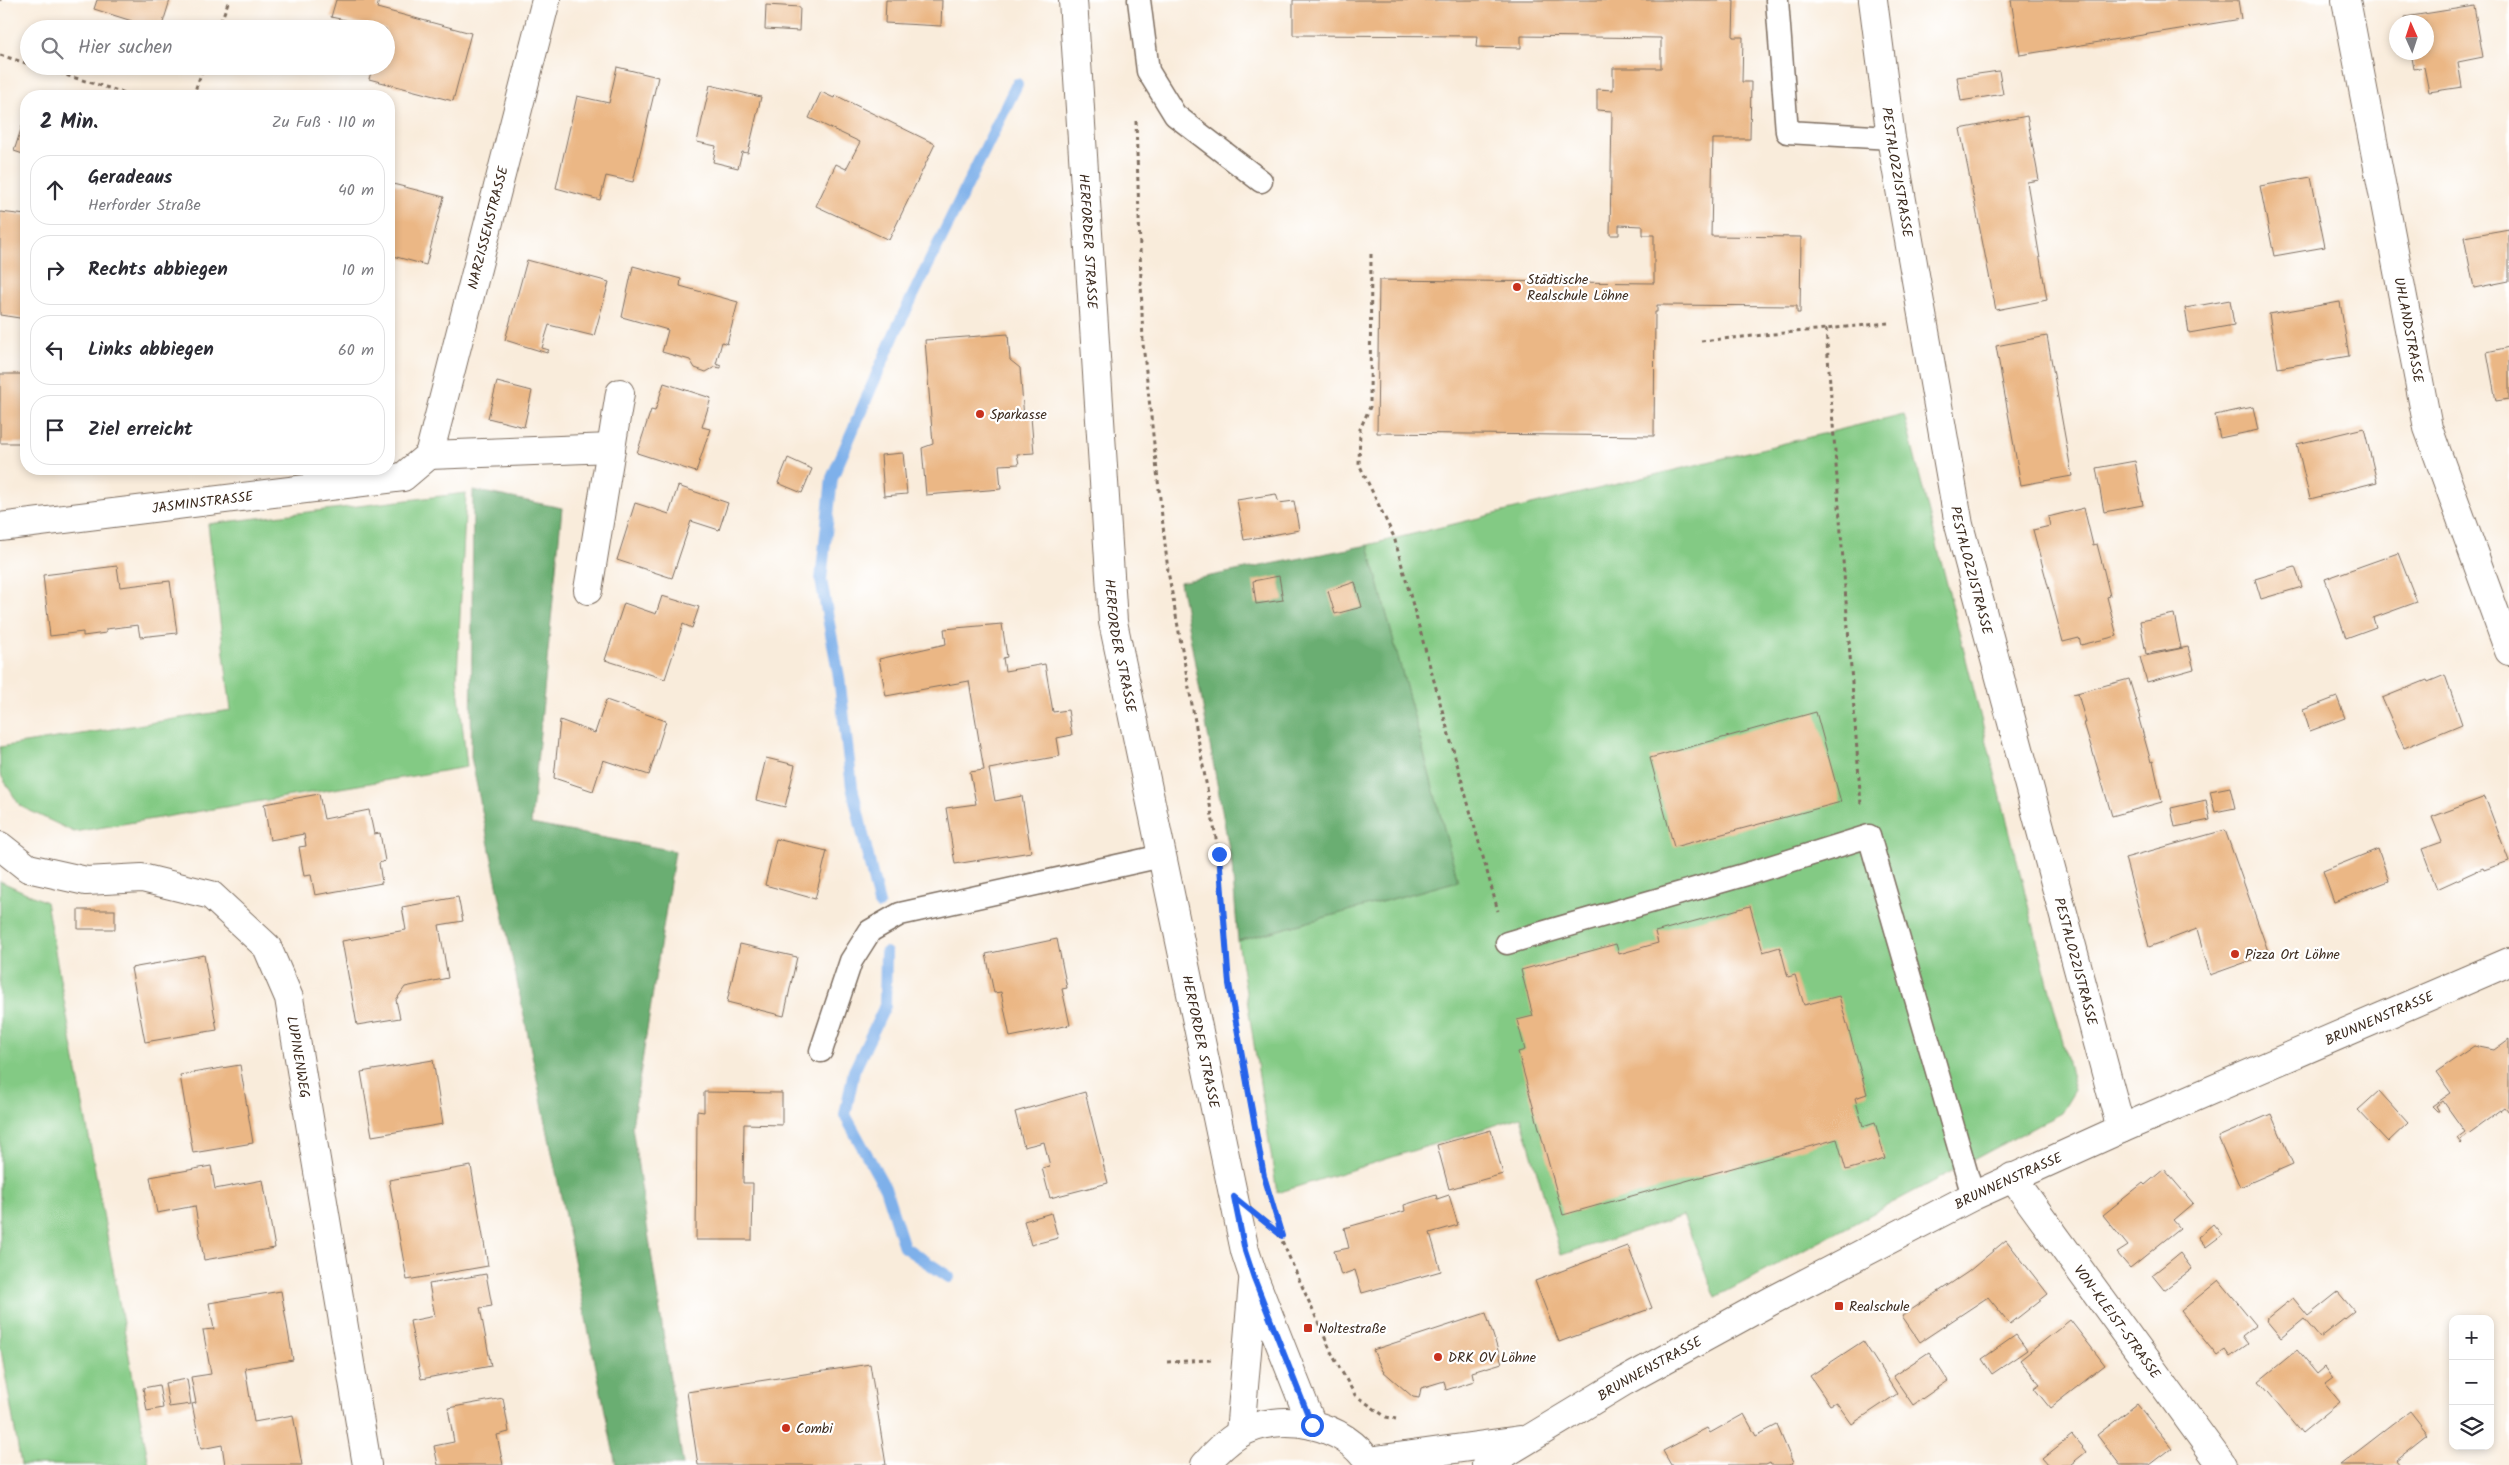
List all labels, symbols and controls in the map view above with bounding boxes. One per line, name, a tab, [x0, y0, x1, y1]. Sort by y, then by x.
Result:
north arrow	[2389, 15, 2434, 60]
search box	[20, 20, 395, 75]
text: Hier suchen	[78, 33, 172, 63]
icon: search	[38, 34, 66, 62]
text: 2 Min.	[40, 106, 98, 139]
street label: PESTALOZZISTRASSE	[1875, 106, 1918, 240]
text: Zu Fuß · 110 m	[272, 110, 375, 135]
text: Geradeaus	[88, 163, 173, 193]
street label: NARZISSENSTRASSE	[462, 163, 515, 292]
street label: HERFORDER STRASSE	[1072, 173, 1103, 311]
icon: ahead	[41, 176, 69, 204]
text: 40 m	[338, 178, 374, 203]
text: Herforder Straße	[88, 193, 201, 218]
text: Rechts abbiegen	[88, 255, 228, 285]
icon: right	[41, 256, 69, 284]
text: 10 m	[342, 258, 374, 283]
place label: Städtische Realschule Löhne	[1527, 269, 1629, 307]
street label: UHLANDSTRASSE	[2387, 275, 2429, 386]
marker: Städtische Realschule Löhne	[1511, 281, 1523, 293]
text: Links abbiegen	[88, 335, 214, 365]
icon: left	[41, 336, 69, 364]
text: 60 m	[338, 338, 374, 363]
place label: Sparkasse	[990, 404, 1047, 426]
marker: Sparkasse	[974, 408, 986, 420]
text: Ziel erreicht	[88, 415, 193, 445]
icon: arrive	[41, 416, 69, 444]
street label: JASMINSTRASSE	[151, 486, 255, 520]
street label: PESTALOZZISTRASSE	[1944, 504, 1998, 638]
street label: HERFORDER STRASSE	[1098, 578, 1142, 716]
route end	[1208, 843, 1231, 866]
street label: PESTALOZZISTRASSE	[2047, 895, 2103, 1029]
place label: Pizza Ort Löhne	[2245, 944, 2341, 966]
marker: Pizza Ort Löhne	[2229, 948, 2241, 960]
street label: HERFORDER STRASSE	[1175, 973, 1225, 1111]
street label: BRUNNENSTRASSE	[2321, 985, 2438, 1052]
street label: LUPINENWEG	[280, 1015, 316, 1100]
street label: BRUNNENSTRASSE	[1951, 1147, 2067, 1216]
street label: VON-KLEIST-STRASSE	[2068, 1261, 2166, 1385]
place label: Realschule	[1849, 1296, 1910, 1318]
marker: Realschule	[1833, 1300, 1845, 1312]
map controls	[2449, 1315, 2494, 1450]
button: +	[2449, 1315, 2494, 1360]
place label: Noltestraße	[1318, 1318, 1387, 1340]
marker: Noltestraße	[1302, 1322, 1314, 1334]
street label: BRUNNENSTRASSE	[1593, 1331, 1707, 1407]
place label: DRK OV Löhne	[1448, 1347, 1537, 1369]
marker: DRK OV Löhne	[1432, 1351, 1444, 1363]
button: −	[2449, 1360, 2494, 1405]
button: layers	[2449, 1405, 2494, 1450]
route start	[1301, 1414, 1324, 1437]
place label: Combi	[796, 1418, 833, 1440]
marker: Combi	[780, 1422, 792, 1434]

